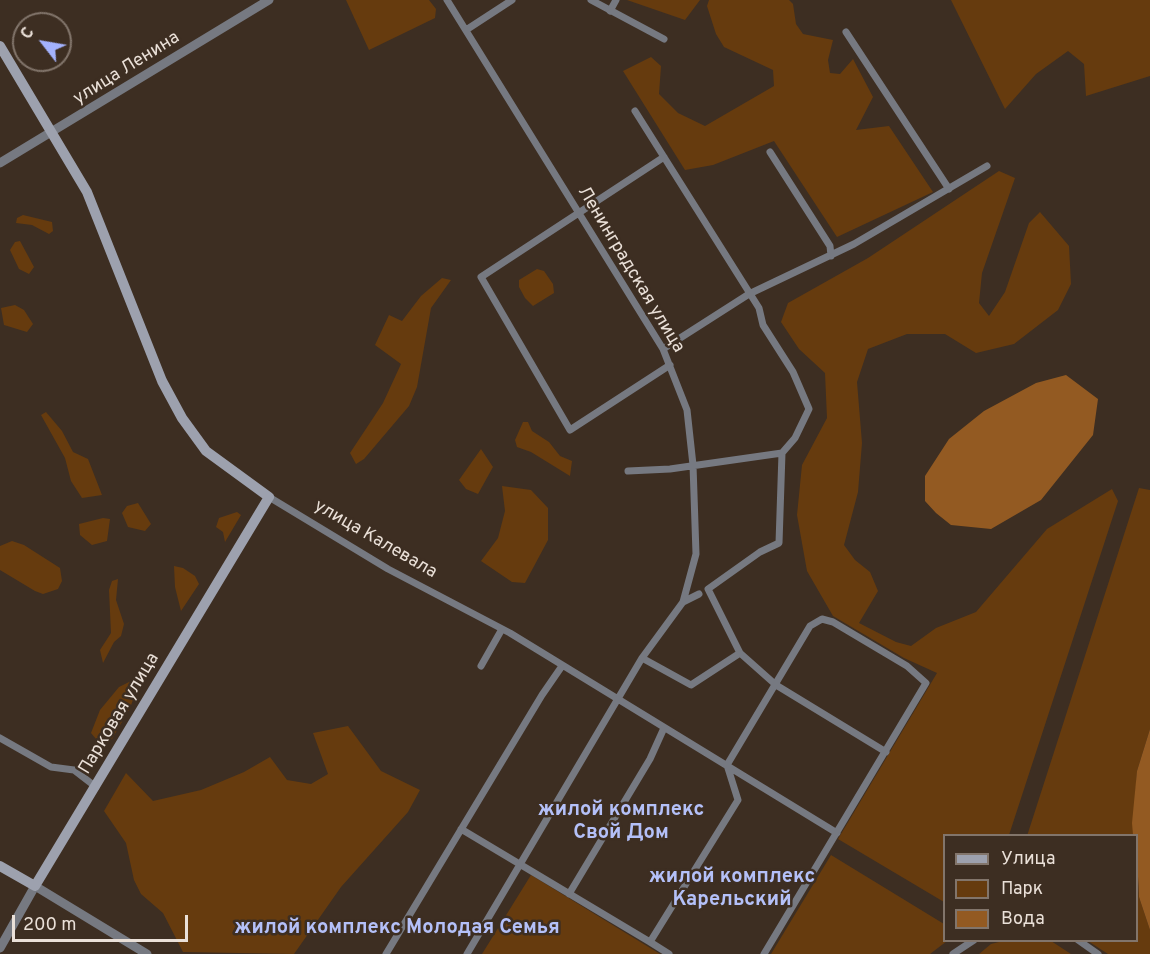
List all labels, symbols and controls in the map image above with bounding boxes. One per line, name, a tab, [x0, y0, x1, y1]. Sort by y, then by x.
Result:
north arrow	[12, 12, 72, 72]
text: С	[17, 24, 39, 43]
street label: улица Ленина	[70, 28, 184, 110]
street label: Ленинградская улица	[572, 183, 688, 357]
street label: улица Калевала	[310, 496, 440, 584]
street label: Парковая улица	[75, 649, 165, 779]
district label: жилой комплекс Свой Дом	[538, 799, 704, 846]
legend	[943, 834, 1138, 942]
text: Улица	[1001, 848, 1055, 871]
district label: жилой комплекс Карельский	[649, 866, 815, 913]
text: Парк	[1001, 878, 1043, 901]
scale bar	[15, 903, 190, 941]
text: Вода	[1001, 908, 1045, 931]
text: 200 m	[23, 914, 76, 937]
district label: жилой комплекс Молодая Семья	[234, 917, 560, 941]

